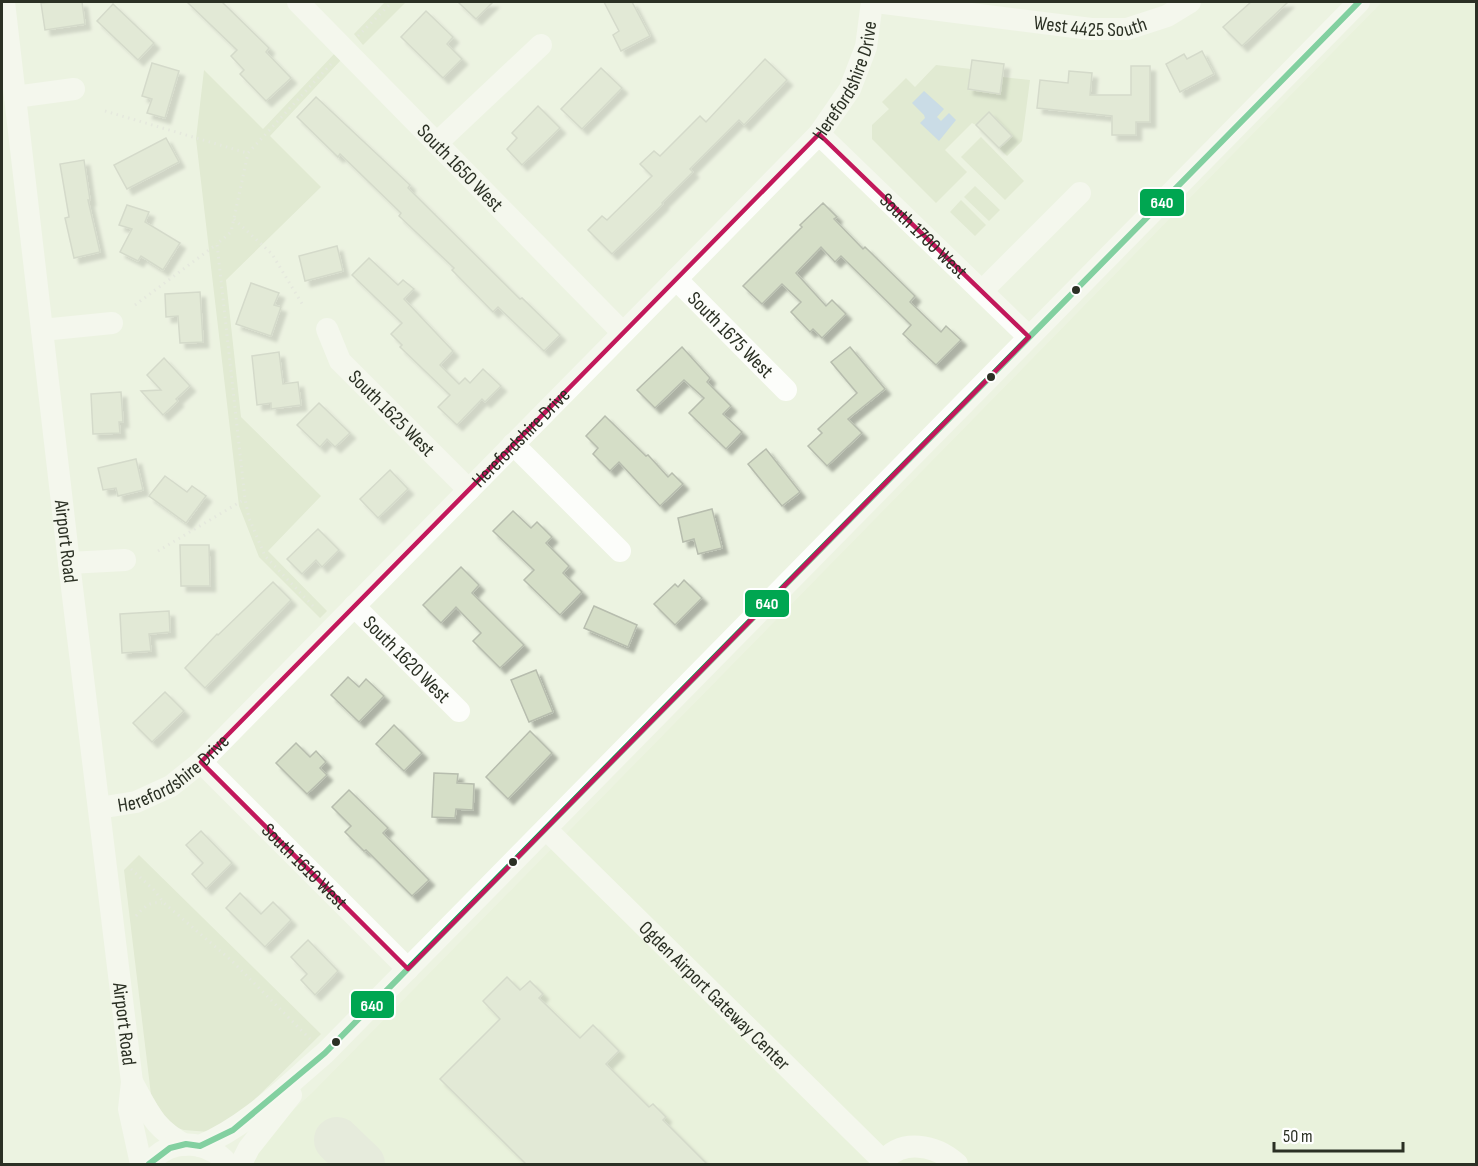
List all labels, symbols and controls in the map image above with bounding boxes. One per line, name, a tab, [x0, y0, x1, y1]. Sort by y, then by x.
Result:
street label: West 4425 South	[1032, 11, 1150, 42]
street label: Herefordshire Drive	[807, 20, 882, 145]
street label: South 1650 West	[412, 120, 508, 217]
street label: South 1700 West	[874, 188, 972, 284]
line badge: 640	[1139, 188, 1185, 217]
text: 640	[1151, 194, 1173, 213]
unlabelled marker	[1070, 284, 1082, 296]
street label: South 1675 West	[682, 287, 778, 383]
street label: South 1625 West	[343, 365, 440, 462]
unlabelled marker	[985, 371, 997, 383]
street label: Herefordshire Drive	[467, 383, 576, 493]
street label: Airport Road	[49, 498, 82, 584]
line badge: 640	[744, 589, 790, 618]
text: 640	[756, 595, 778, 614]
street label: South 1620 West	[358, 611, 455, 708]
street label: Herefordshire Drive	[116, 730, 235, 818]
street label: South 1610 West	[256, 819, 352, 915]
unlabelled marker	[507, 856, 519, 868]
street label: Ogden Airport Gateway Center	[633, 916, 795, 1076]
street label: Airport Road	[107, 980, 141, 1067]
line badge: 640	[350, 990, 395, 1019]
text: 640	[361, 997, 383, 1016]
unlabelled marker	[330, 1036, 342, 1048]
scale bar	[1274, 1115, 1403, 1153]
text: 50 m	[1283, 1126, 1313, 1147]

